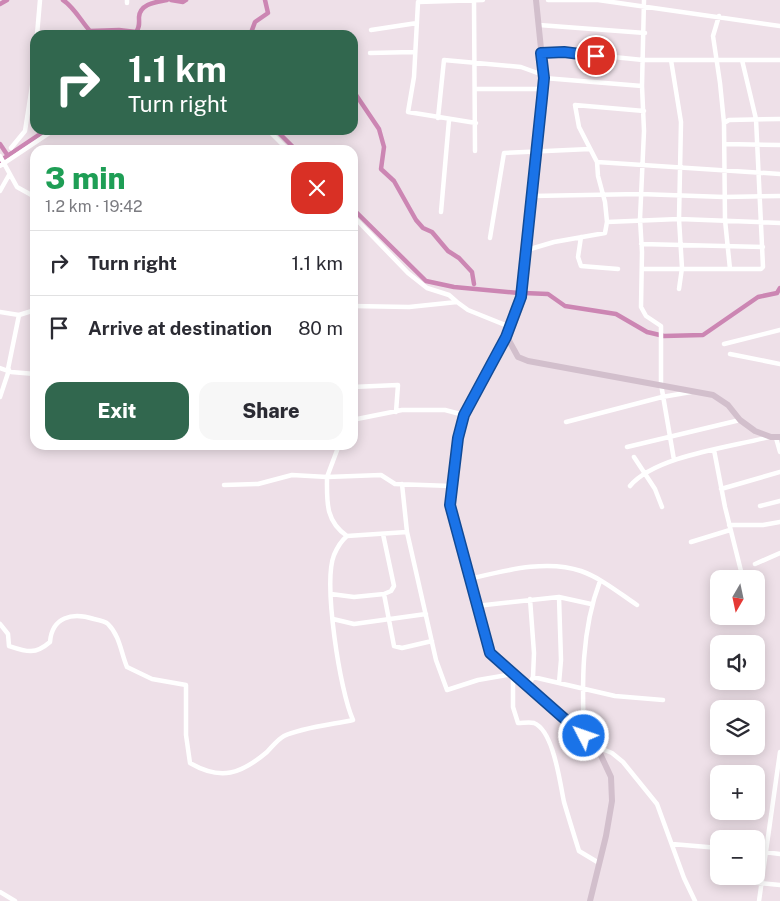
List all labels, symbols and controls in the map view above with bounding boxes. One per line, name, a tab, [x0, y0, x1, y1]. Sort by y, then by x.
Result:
pin	[575, 35, 617, 77]
icon: arrive	[582, 42, 610, 70]
text: 1.1 km	[128, 49, 227, 90]
icon: right	[45, 50, 110, 115]
text: Turn right	[128, 91, 228, 117]
text: 3 min	[45, 160, 126, 196]
button: close	[291, 162, 343, 214]
text: 1.2 km · 19:42	[45, 197, 143, 216]
icon: right	[45, 249, 73, 277]
text: Turn right	[88, 252, 177, 274]
text: 1.1 km	[292, 252, 343, 274]
icon: arrive	[45, 314, 73, 342]
text: Arrive at destination	[88, 317, 272, 339]
text: 80 m	[298, 317, 343, 339]
button: Exit	[45, 382, 189, 440]
button: Share	[199, 382, 343, 440]
north arrow	[710, 570, 765, 625]
map controls	[710, 570, 765, 885]
button: sound	[710, 635, 765, 690]
button: layers	[710, 700, 765, 755]
position arrow	[557, 709, 609, 761]
button: +	[710, 765, 765, 820]
button: −	[710, 830, 765, 885]

